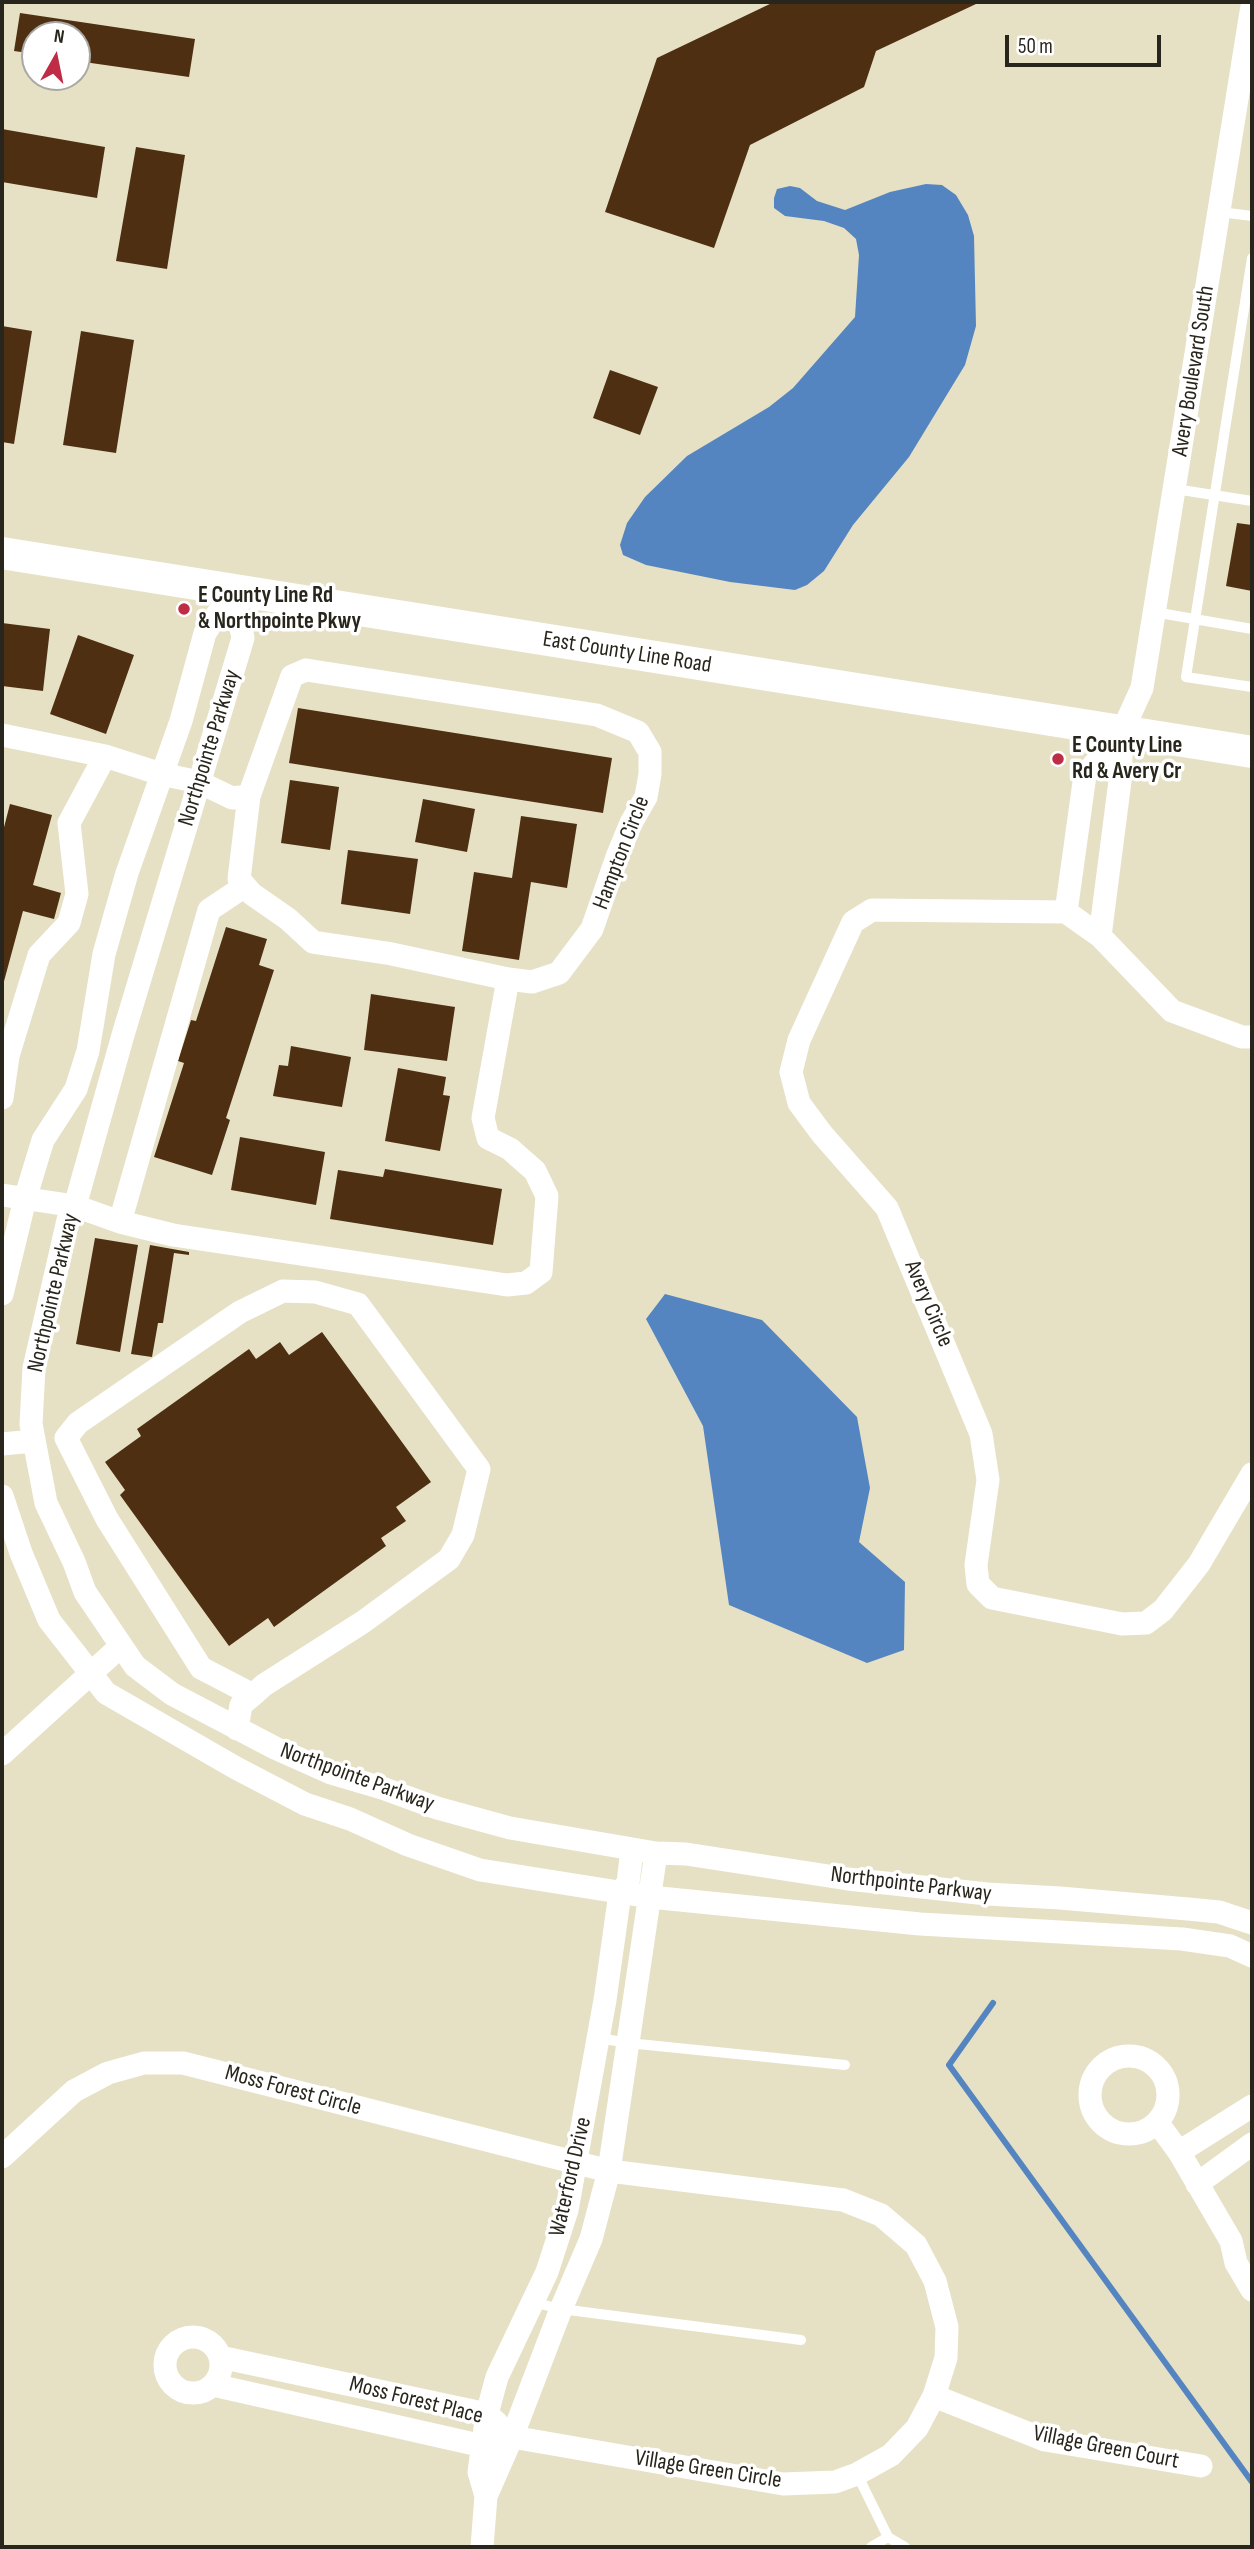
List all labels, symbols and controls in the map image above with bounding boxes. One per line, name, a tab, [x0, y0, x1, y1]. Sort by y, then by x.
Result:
north arrow	[21, 21, 91, 91]
scale bar	[1009, 21, 1165, 65]
text: N	[52, 25, 66, 49]
text: 50 m	[1018, 34, 1053, 59]
street label: Avery Boulevard South	[1167, 284, 1221, 458]
place label: E County Line Rd & Northpointe Pkwy	[198, 582, 361, 636]
marker: E County Line Rd & Northpointe Pkwy	[176, 601, 192, 617]
street label: East County Line Road	[541, 626, 713, 680]
street label: Northpointe Parkway	[173, 667, 247, 829]
place label: E County Line Rd & Avery Cr	[1072, 732, 1182, 786]
marker: E County Line Rd & Avery Cr	[1050, 751, 1066, 767]
street label: Hampton Circle	[588, 792, 656, 914]
street label: Northpointe Parkway	[22, 1211, 86, 1375]
street label: Avery Circle	[897, 1257, 959, 1351]
street label: Northpointe Parkway	[276, 1737, 438, 1819]
street label: Northpointe Parkway	[829, 1861, 993, 1909]
street label: Moss Forest Circle	[222, 2060, 364, 2122]
street label: Waterford Drive	[544, 2115, 598, 2239]
street label: Moss Forest Place	[346, 2371, 486, 2431]
street label: Village Green Court	[1031, 2420, 1181, 2476]
street label: Village Green Circle	[633, 2445, 783, 2495]

